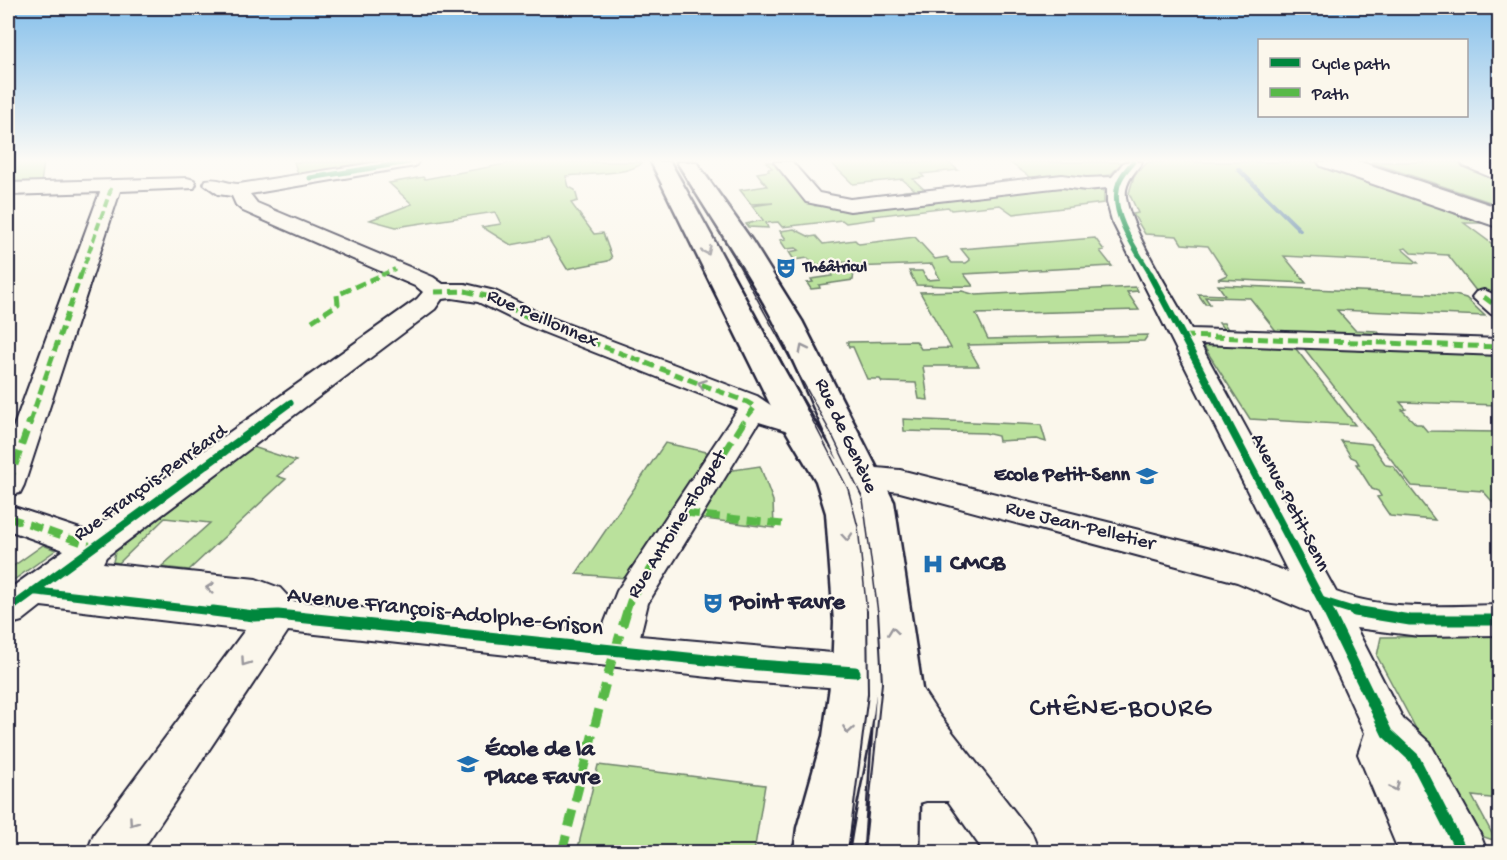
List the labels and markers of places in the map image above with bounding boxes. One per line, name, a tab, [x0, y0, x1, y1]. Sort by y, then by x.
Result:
theatre icon: Théâtricul	[774, 256, 798, 280]
place label: Théâtricul	[801, 259, 868, 278]
school or university icon: Ecole Petit-Senn	[1135, 464, 1159, 488]
place label: Ecole Petit-Senn	[994, 465, 1130, 488]
place label: CMCB	[950, 550, 1007, 579]
hospital icon: CMCB	[921, 552, 945, 576]
place label: Point Favre	[728, 589, 846, 618]
theatre icon: Point Favre	[701, 591, 725, 615]
place label: École de la Place Favre	[483, 736, 602, 793]
school or university icon: École de la Place Favre	[456, 752, 480, 776]

